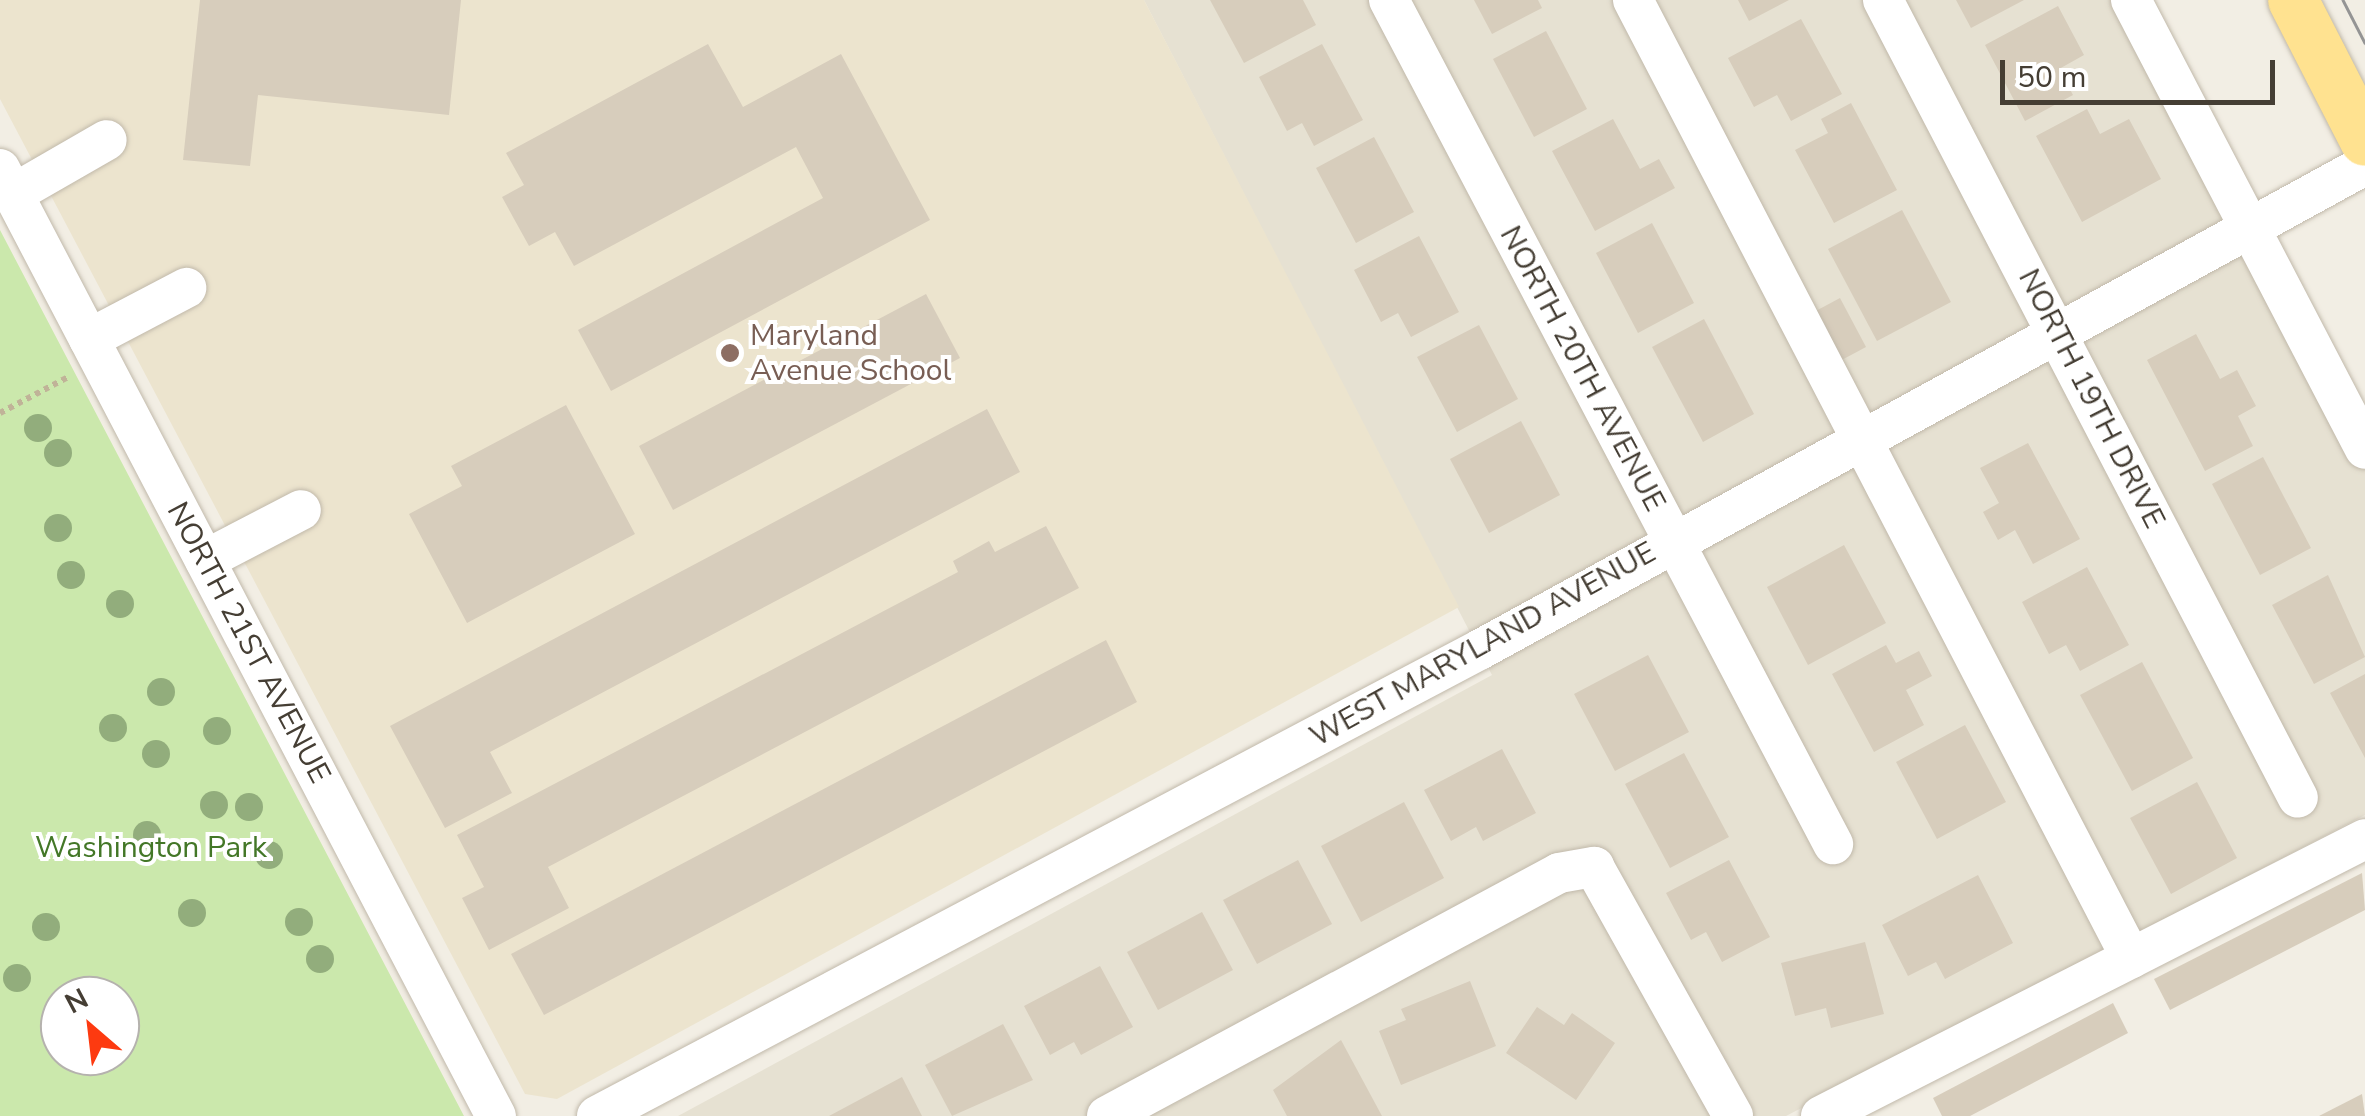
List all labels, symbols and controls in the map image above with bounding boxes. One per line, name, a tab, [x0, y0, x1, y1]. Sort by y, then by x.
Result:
scale bar	[2005, 40, 2280, 102]
text: 50 m	[2017, 57, 2086, 98]
street label: NORTH 20TH AVENUE	[1492, 220, 1672, 518]
street label: NORTH 19TH DRIVE	[2010, 263, 2172, 535]
place label: Maryland Avenue School	[750, 318, 951, 388]
marker: Maryland Avenue School	[719, 342, 741, 364]
street label: NORTH 21ST AVENUE	[159, 496, 337, 790]
street label: WEST MARYLAND AVENUE	[1304, 535, 1662, 755]
park label: Washington Park	[35, 830, 267, 866]
north arrow	[40, 976, 140, 1076]
text: N	[59, 980, 95, 1023]

